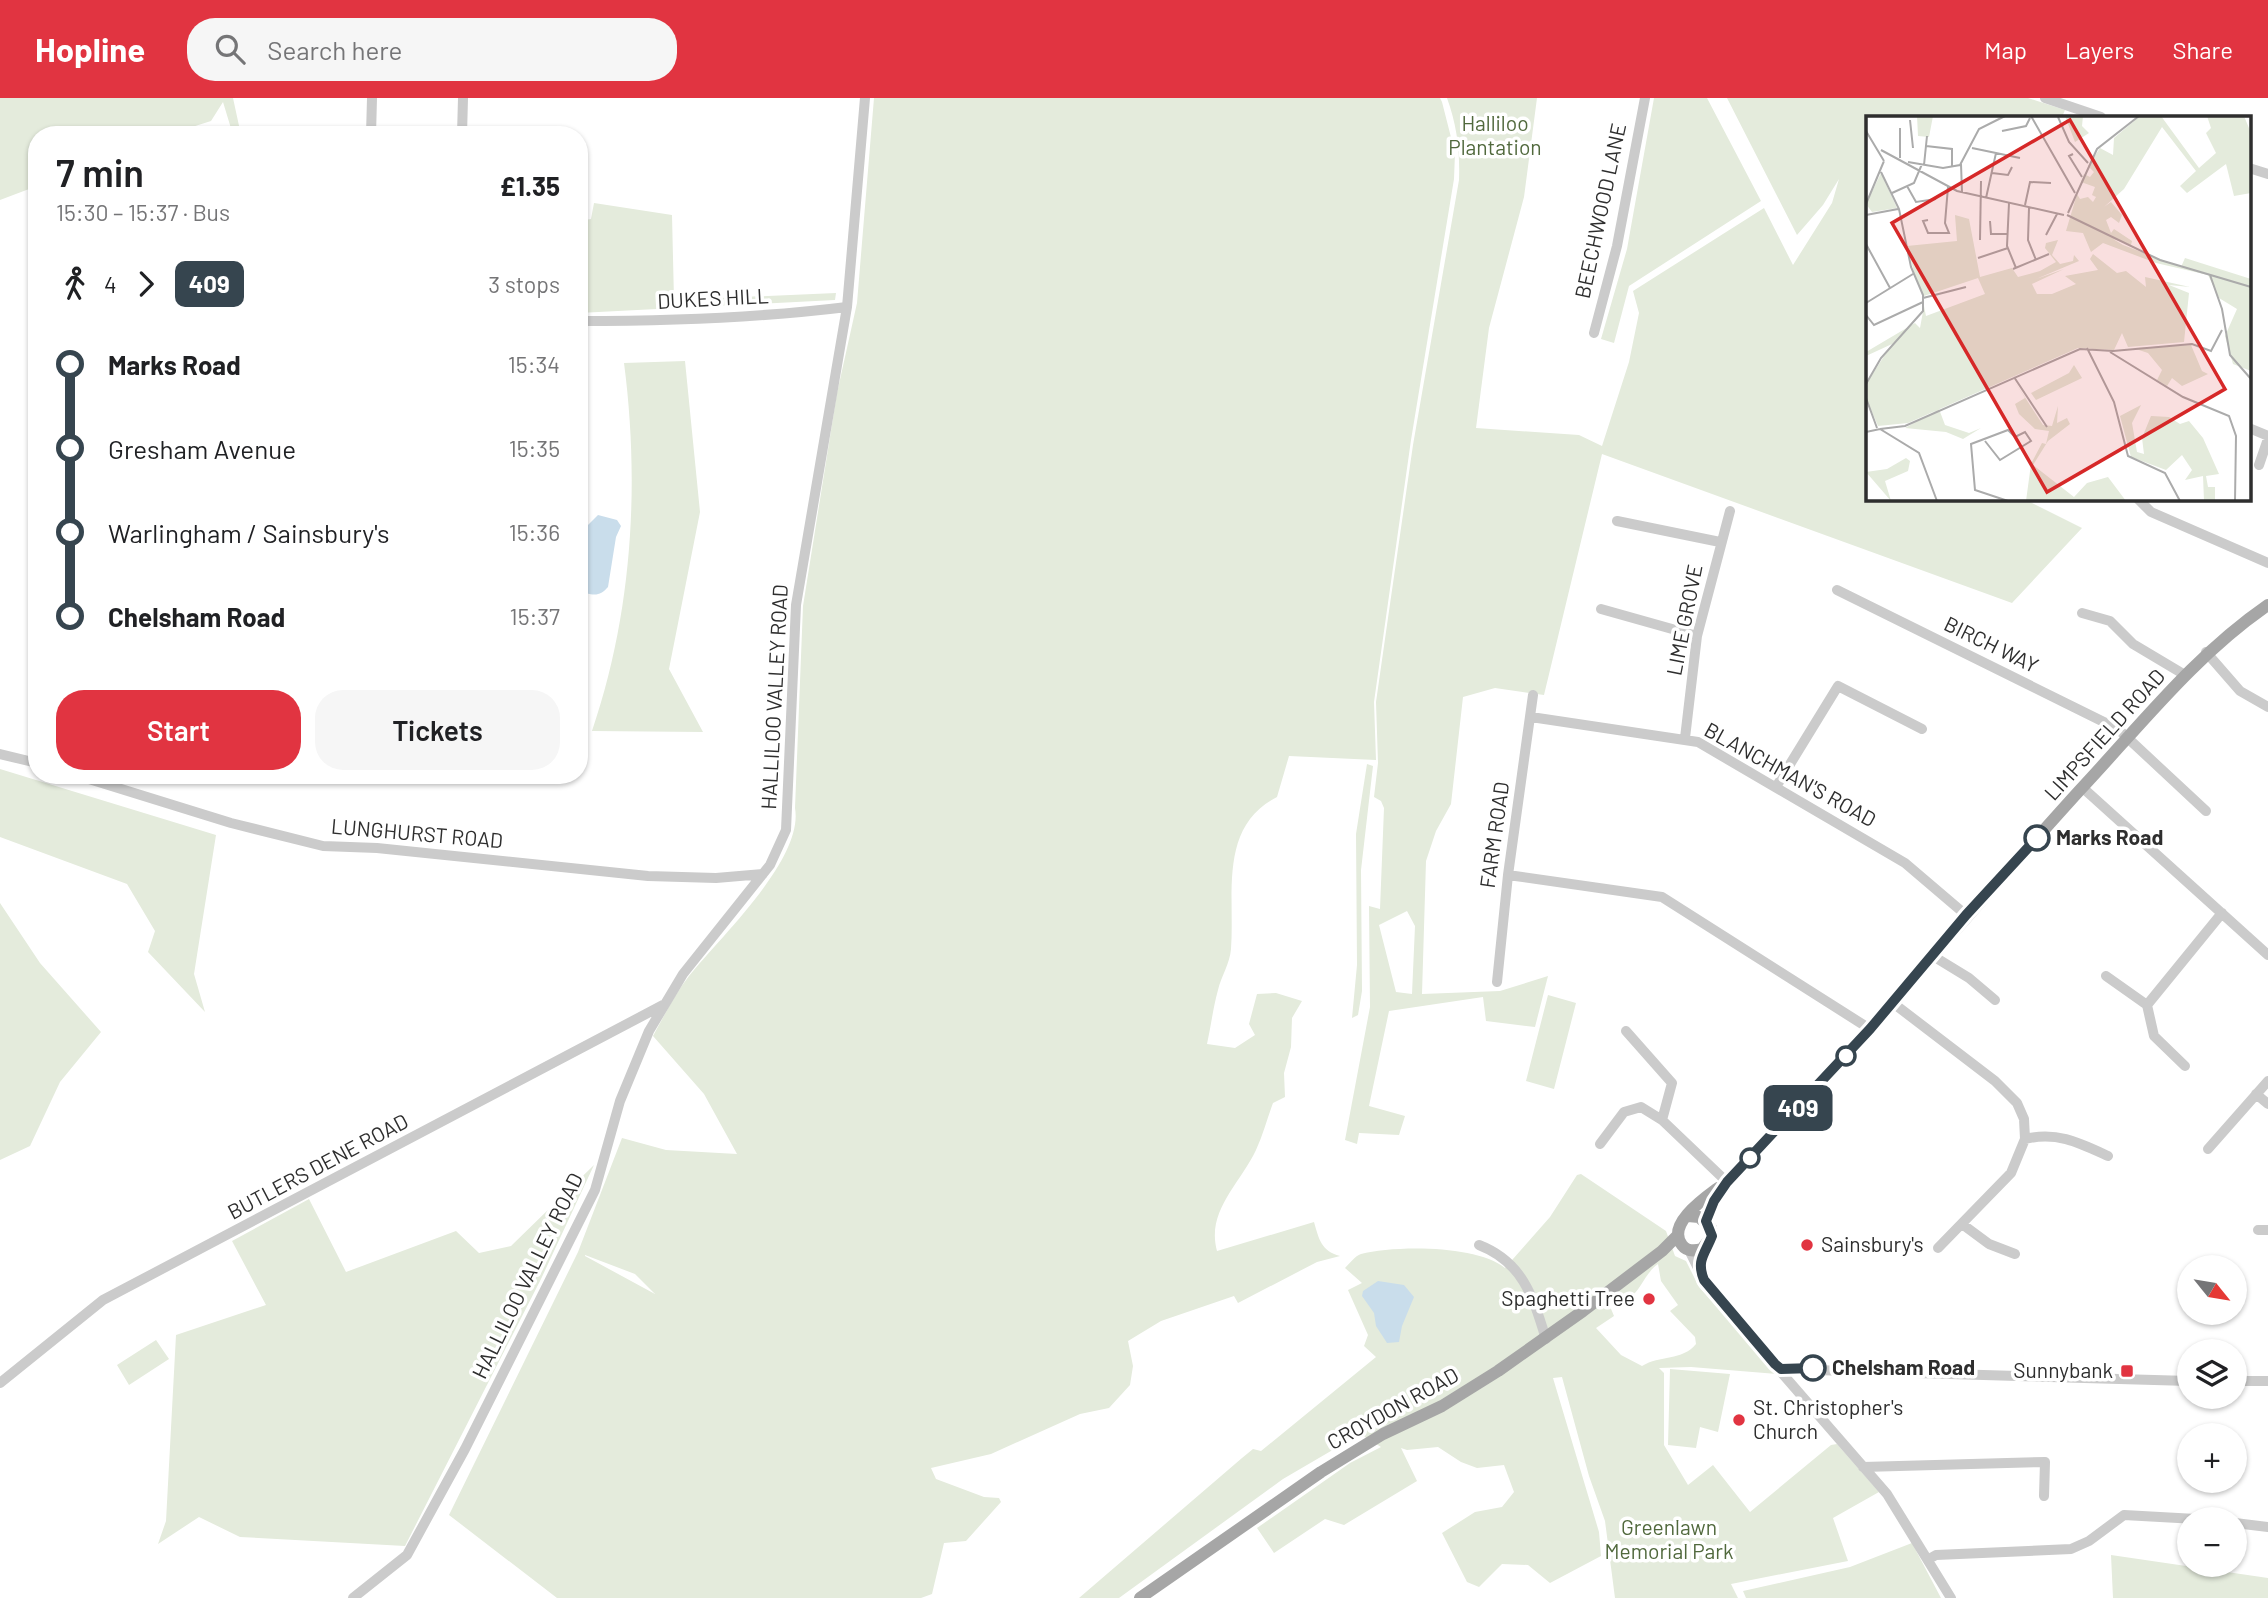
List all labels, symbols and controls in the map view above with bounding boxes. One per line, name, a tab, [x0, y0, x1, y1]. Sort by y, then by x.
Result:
search box	[187, 18, 677, 81]
text: Hopline	[35, 29, 145, 69]
icon: search	[211, 30, 249, 68]
text: Search here	[267, 34, 402, 65]
text: Map	[1984, 35, 2027, 64]
text: Layers	[2065, 35, 2134, 64]
text: Share	[2172, 35, 2233, 64]
park label: Halliloo Plantation	[1448, 110, 1542, 159]
inset map	[1866, 116, 2250, 500]
street label: BEECHWOOD LANE	[1569, 121, 1630, 301]
text: 7 min	[56, 149, 144, 195]
text: £1.35	[500, 170, 560, 201]
text: 15:30 – 15:37 · Bus	[56, 198, 230, 226]
icon: walk	[56, 265, 94, 303]
icon: forward	[127, 265, 165, 303]
text: 409	[189, 269, 230, 298]
text: 4	[104, 270, 117, 298]
text: 3 stops	[488, 270, 560, 298]
street label: DUKES HILL	[657, 282, 769, 313]
text: Marks Road	[108, 349, 241, 380]
text: 15:34	[508, 350, 560, 378]
text: Gresham Avenue	[108, 433, 296, 464]
text: 15:35	[509, 434, 560, 462]
text: Warlingham / Sainsbury's	[108, 517, 390, 548]
text: 15:36	[509, 518, 560, 546]
street label: LIME GROVE	[1661, 562, 1707, 677]
street label: HALLILOO VALLEY ROAD	[755, 584, 792, 810]
text: Chelsham Road	[108, 601, 285, 632]
text: 15:37	[510, 602, 560, 630]
street label: BIRCH WAY	[1940, 610, 2043, 677]
street label: LIMPSFIELD ROAD	[2038, 663, 2169, 805]
button: Start	[56, 690, 301, 770]
button: Tickets	[315, 690, 560, 770]
street label: BLANCHMAN'S ROAD	[1701, 716, 1881, 831]
street label: FARM ROAD	[1474, 780, 1513, 890]
street label: LUNGHURST ROAD	[330, 813, 504, 852]
place label: Marks Road	[2056, 824, 2163, 849]
marker: Marks Road	[2024, 825, 2050, 851]
unlabelled marker	[1836, 1046, 1856, 1066]
line badge: 409	[1758, 1085, 1838, 1131]
text: 409	[1778, 1093, 1818, 1122]
street label: BUTLERS DENE ROAD	[223, 1108, 412, 1224]
unlabelled marker	[1740, 1148, 1760, 1168]
street label: HALLILOO VALLEY ROAD	[466, 1168, 587, 1382]
place label: Sainsbury's	[1821, 1231, 1924, 1256]
marker: Sainsbury's	[1799, 1237, 1815, 1253]
north arrow	[2177, 1255, 2247, 1325]
map controls	[2177, 1255, 2247, 1577]
place label: Spaghetti Tree	[1501, 1285, 1635, 1310]
marker: Spaghetti Tree	[1641, 1291, 1657, 1307]
button: layers	[2177, 1339, 2247, 1409]
place label: Chelsham Road	[1832, 1354, 1975, 1379]
marker: Chelsham Road	[1800, 1355, 1826, 1381]
place label: Sunnybank	[2013, 1357, 2113, 1382]
street label: CROYDON ROAD	[1322, 1361, 1462, 1454]
marker: Sunnybank	[2119, 1363, 2135, 1379]
place label: St. Christopher's Church	[1753, 1394, 1903, 1443]
marker: St. Christopher's Church	[1731, 1412, 1747, 1428]
button: +	[2177, 1423, 2247, 1493]
button: −	[2177, 1507, 2247, 1577]
park label: Greenlawn Memorial Park	[1605, 1514, 1733, 1563]

